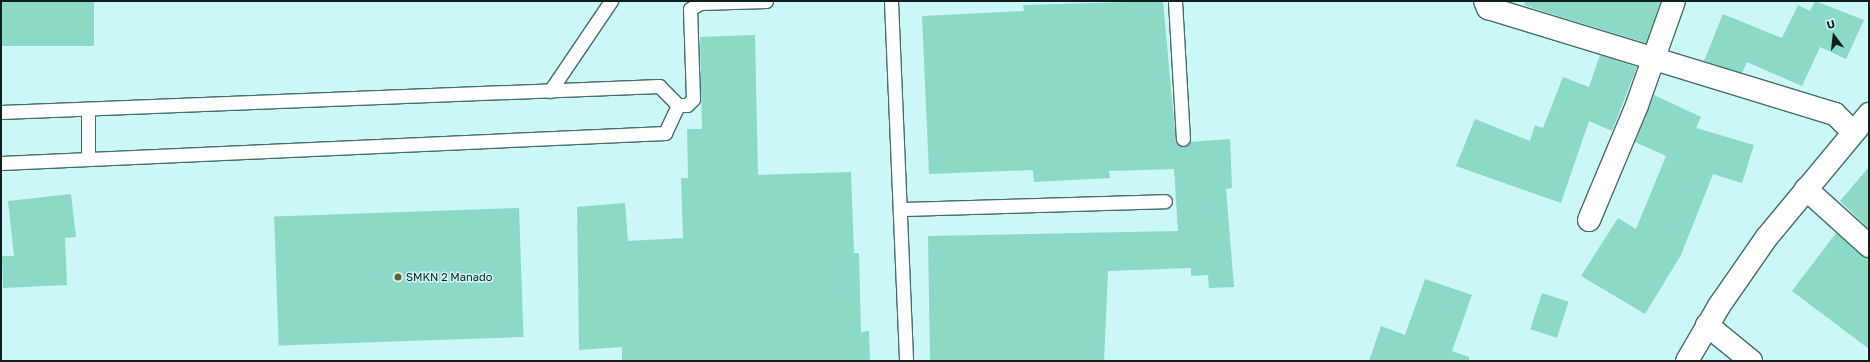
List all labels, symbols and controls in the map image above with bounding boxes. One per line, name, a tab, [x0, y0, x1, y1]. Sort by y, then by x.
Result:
north arrow	[1814, 16, 1854, 56]
text: U	[1825, 17, 1836, 31]
place label: SMKN 2 Manado	[406, 270, 492, 284]
marker: SMKN 2 Manado	[393, 272, 403, 282]

